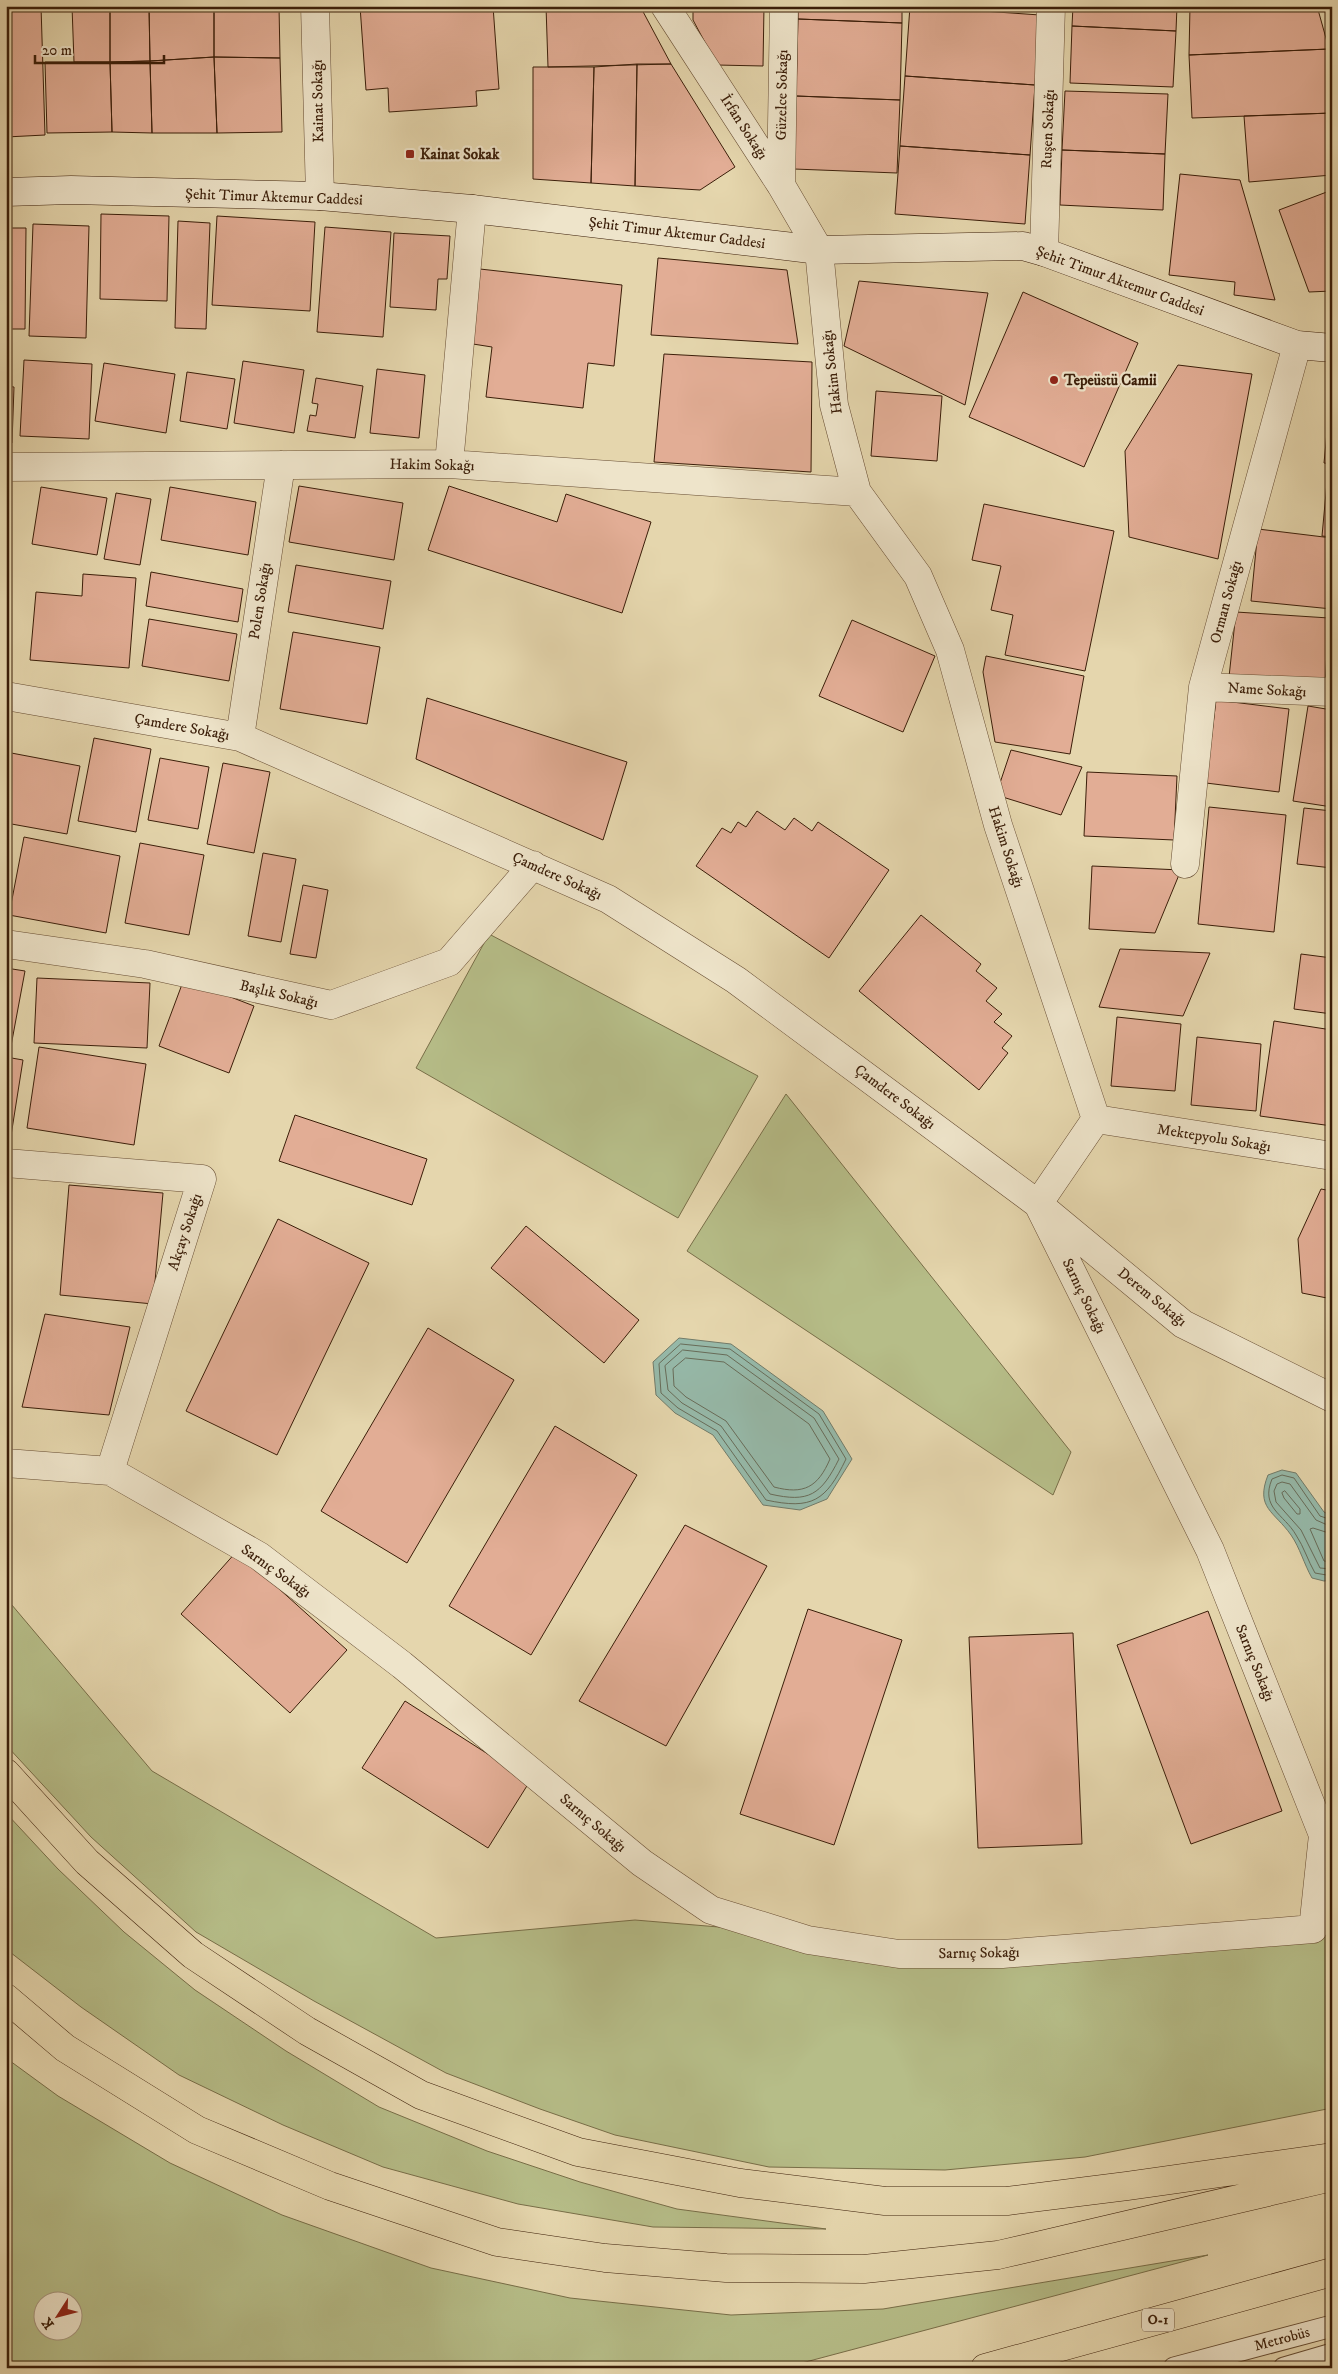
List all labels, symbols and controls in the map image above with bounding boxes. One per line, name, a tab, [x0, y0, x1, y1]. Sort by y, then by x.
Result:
scale bar	[35, 32, 164, 64]
text: 20 m	[42, 41, 72, 60]
street label: Güzelce Sokağı	[772, 49, 792, 141]
street label: Kainat Sokağı	[308, 59, 328, 143]
street label: Ruşen Sokağı	[1037, 89, 1059, 169]
street label: İrfan Sokağı	[716, 91, 772, 163]
place label: Kainat Sokak	[420, 145, 500, 164]
marker: Kainat Sokak	[404, 148, 416, 160]
street label: Şehit Timur Aktemur Caddesi	[185, 184, 363, 210]
street label: Şehit Timur Aktemur Caddesi	[588, 213, 766, 253]
street label: Şehit Timur Aktemur Caddesi	[1033, 242, 1207, 320]
street label: Hakim Sokağı	[817, 329, 847, 415]
place label: Tepeüstü Camii	[1063, 371, 1157, 390]
marker: Tepeüstü Camii	[1048, 374, 1060, 386]
street label: Hakim Sokağı	[389, 455, 475, 475]
street label: Orman Sokağı	[1206, 558, 1246, 646]
street label: Polen Sokağı	[245, 561, 275, 641]
street label: Name Sokağı	[1227, 678, 1307, 702]
street label: Çamdere Sokağı	[133, 709, 231, 745]
street label: Hakim Sokağı	[984, 804, 1028, 890]
street label: Çamdere Sokağı	[509, 848, 605, 904]
street label: Başlık Sokağı	[238, 976, 320, 1012]
street label: Çamdere Sokağı	[851, 1060, 939, 1134]
street label: Mektepyolu Sokağı	[1156, 1120, 1272, 1156]
street label: Akçay Sokağı	[164, 1191, 206, 1273]
street label: Sarnıç Sokağı	[1058, 1255, 1110, 1337]
street label: Derem Sokağı	[1113, 1263, 1191, 1331]
street label: Sarnıç Sokağı	[237, 1540, 315, 1602]
street label: Sarnıç Sokağı	[1231, 1622, 1279, 1704]
street label: Sarnıç Sokağı	[556, 1790, 630, 1856]
street label: Sarnıç Sokağı	[938, 1943, 1020, 1963]
north arrow	[32, 2292, 82, 2342]
road number: O-1	[1142, 2308, 1174, 2332]
text: K	[37, 2313, 58, 2332]
street label: Metrobüs	[1252, 2322, 1312, 2356]

